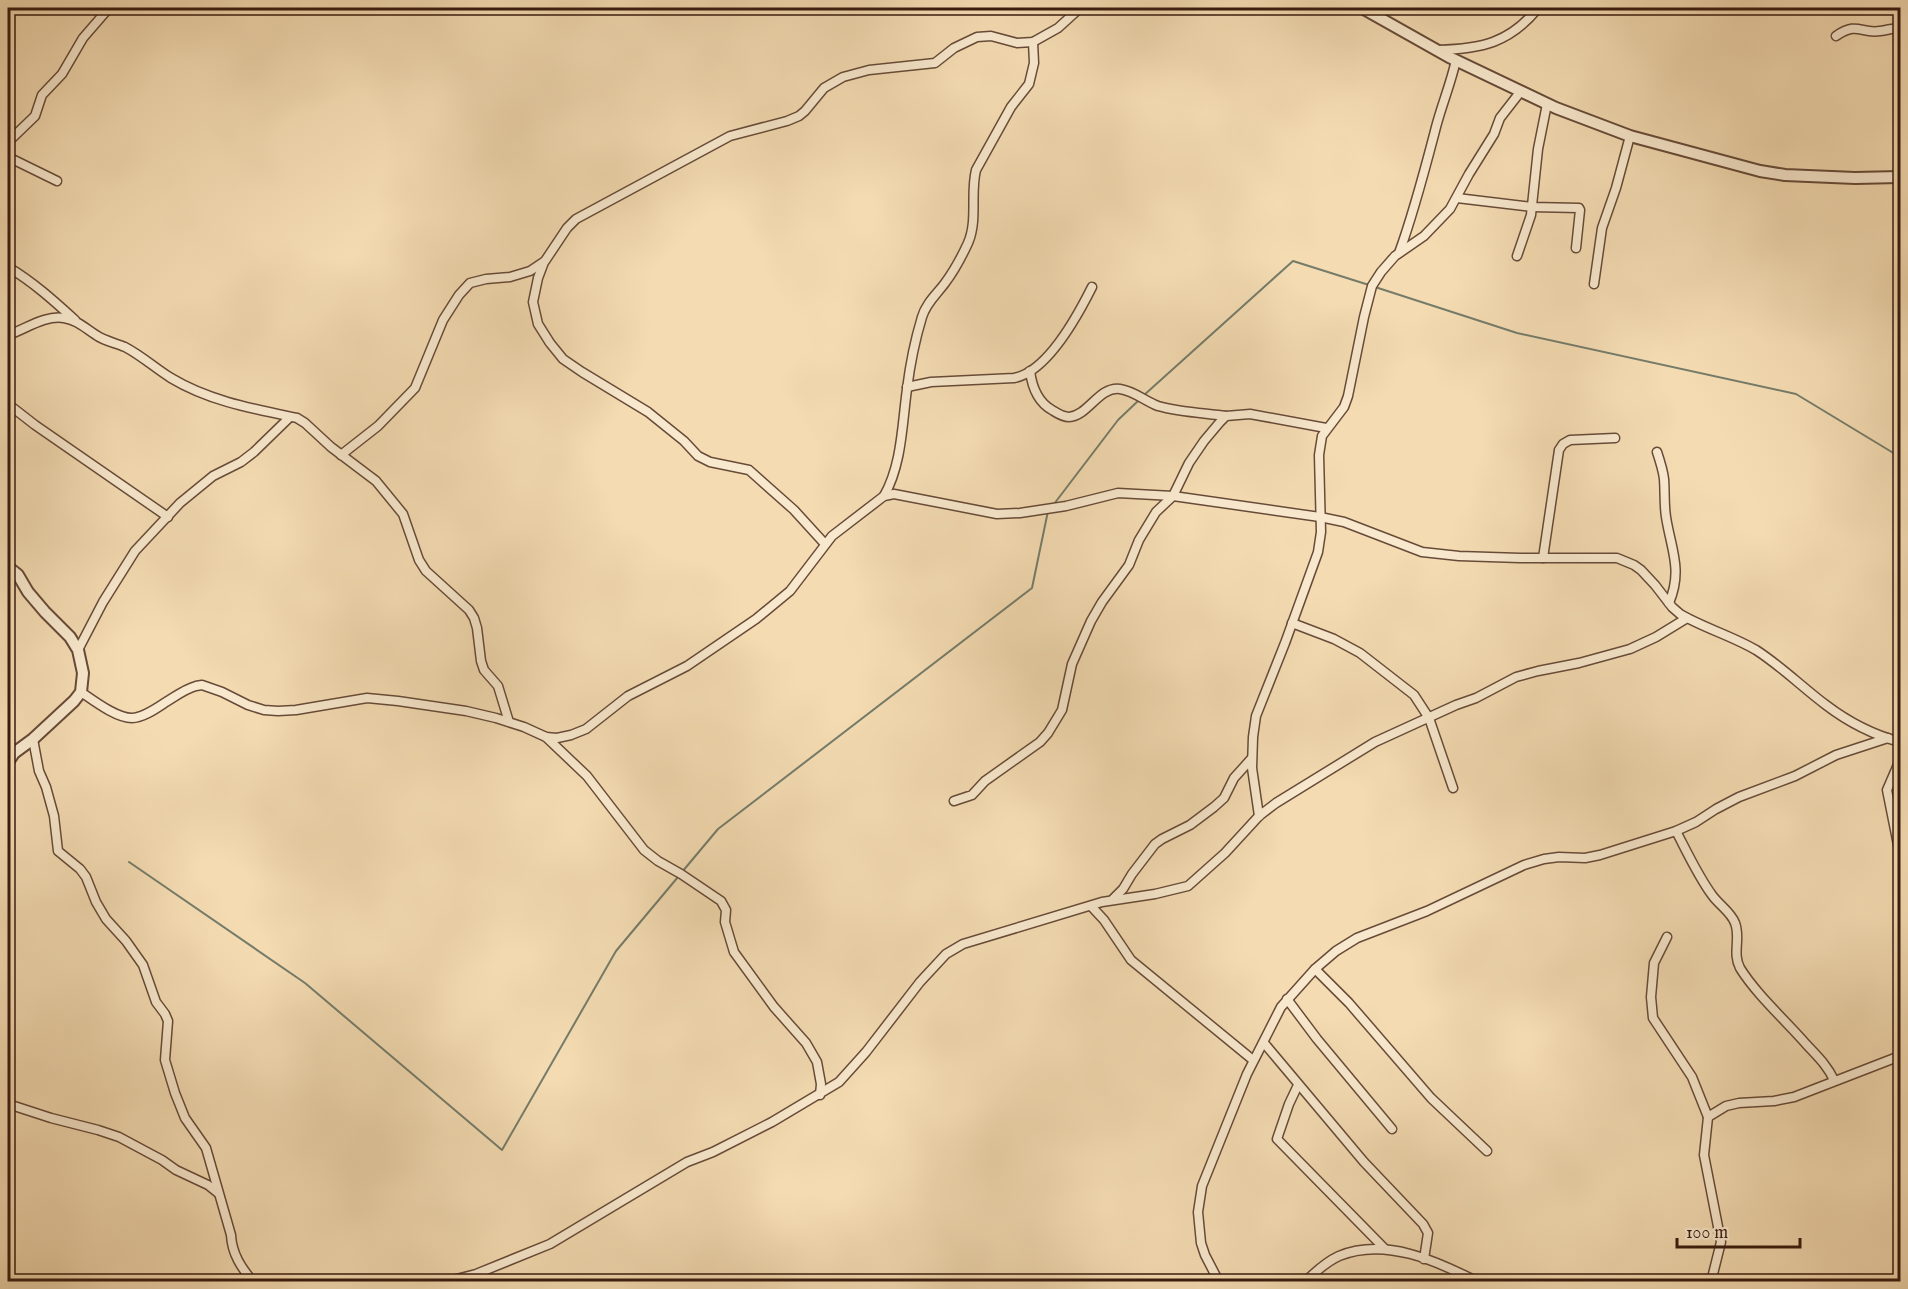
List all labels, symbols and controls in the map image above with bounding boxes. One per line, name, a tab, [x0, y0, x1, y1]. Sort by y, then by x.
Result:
scale bar	[1677, 1211, 1800, 1249]
text: 100 m	[1686, 1222, 1728, 1245]

